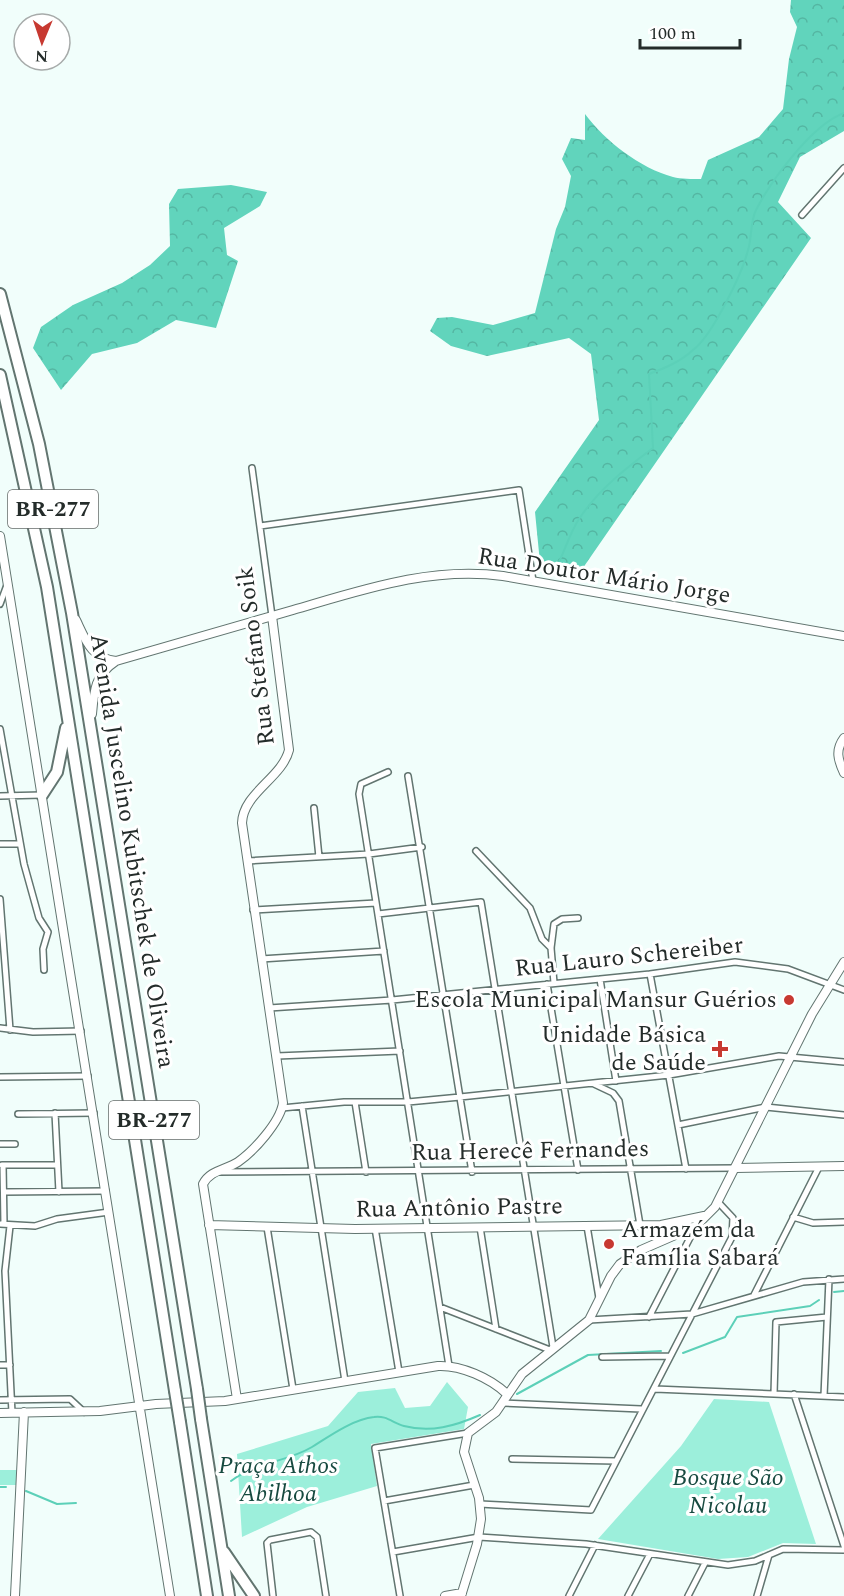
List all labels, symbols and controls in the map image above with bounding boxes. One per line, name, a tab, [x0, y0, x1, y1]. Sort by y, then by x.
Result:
north arrow	[12, 12, 72, 72]
scale bar	[640, 12, 740, 50]
text: 100 m	[649, 20, 696, 47]
text: N	[35, 44, 48, 68]
road number: BR-277	[8, 490, 98, 528]
street label: Rua Doutor Mário Jorge	[475, 538, 733, 614]
street label: Rua Stefano Soik	[227, 564, 285, 748]
street label: Avenida Juscelino Kubitschek de Oliveira	[80, 631, 184, 1071]
street label: Rua Lauro Schereiber	[513, 927, 745, 987]
place label: Escola Municipal Mansur Guérios	[415, 982, 777, 1018]
marker: Escola Municipal Mansur Guérios	[782, 993, 796, 1007]
place label: Unidade Básica de Saúde	[541, 1017, 706, 1081]
marker: Unidade Básica de Saúde	[711, 1040, 729, 1058]
road number: BR-277	[109, 1101, 199, 1139]
street label: Rua Herecê Fernandes	[410, 1131, 650, 1171]
street label: Rua Antônio Pastre	[355, 1188, 563, 1228]
place label: Armazém da Família Sabará	[621, 1212, 779, 1276]
marker: Armazém da Família Sabará	[602, 1237, 616, 1251]
park label: Praça Athos Abilhoa	[218, 1448, 338, 1512]
park label: Bosque São Nicolau	[672, 1460, 784, 1524]

